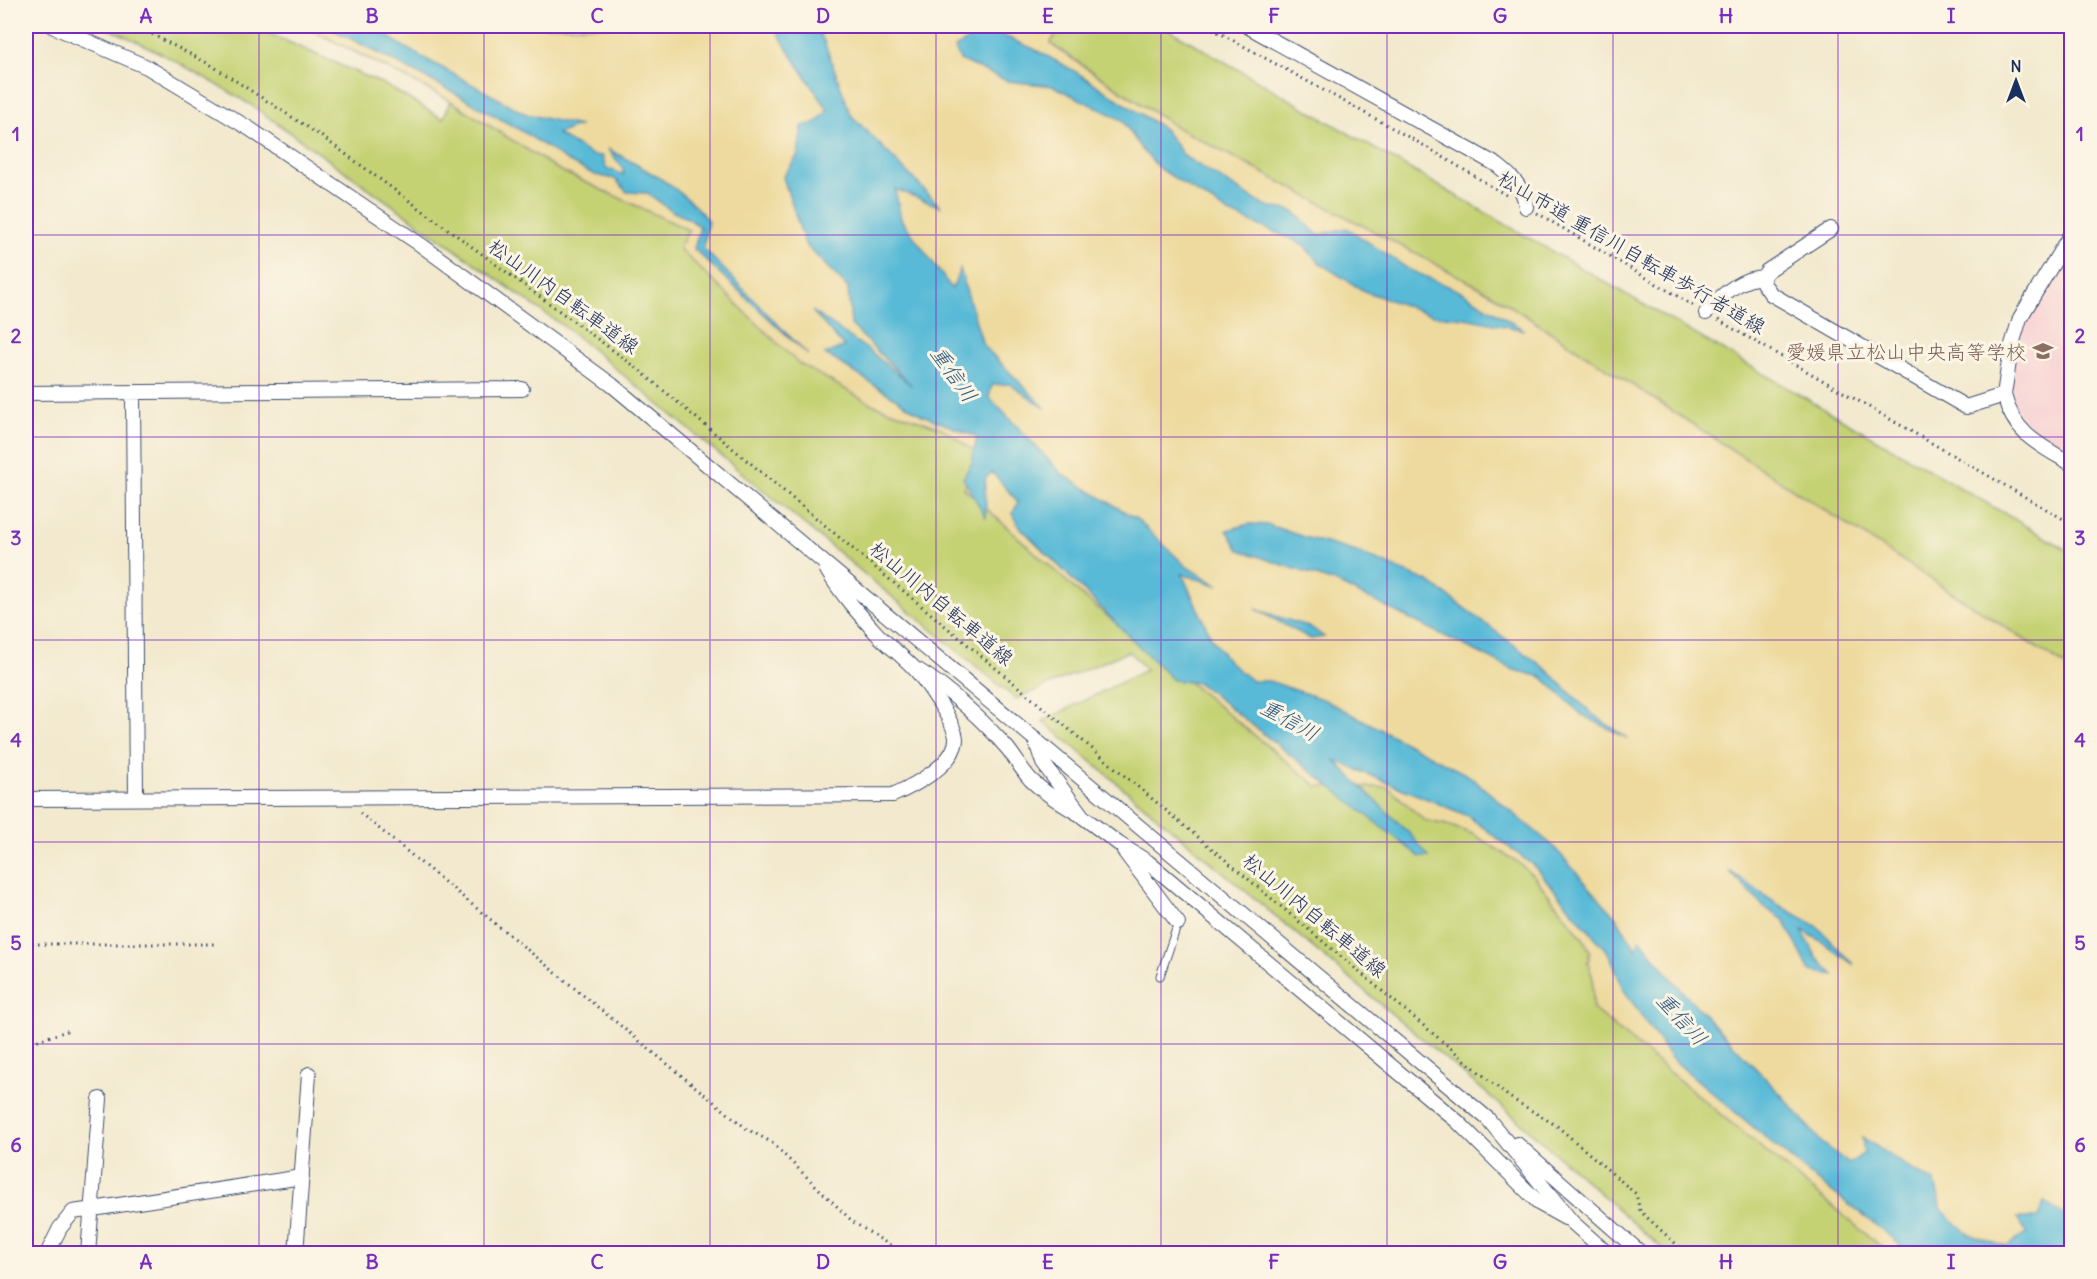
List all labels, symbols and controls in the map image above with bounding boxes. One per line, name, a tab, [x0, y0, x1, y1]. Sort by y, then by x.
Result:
text: A	[140, 3, 153, 28]
text: B	[365, 3, 379, 28]
text: C	[590, 3, 604, 28]
text: D	[816, 3, 830, 28]
text: E	[1042, 3, 1054, 28]
text: F	[1268, 3, 1280, 28]
text: G	[1493, 3, 1507, 28]
text: H	[1719, 3, 1733, 28]
text: I	[1947, 3, 1956, 28]
north arrow	[1986, 51, 2046, 111]
text: N	[2010, 56, 2022, 76]
text: 1	[12, 121, 20, 146]
text: 1	[2076, 121, 2084, 146]
street label: 松山市道 重信川自転車歩行者道線	[1494, 165, 1770, 339]
street label: 松山川内自転車道線	[484, 233, 644, 359]
text: 2	[11, 323, 22, 348]
text: 2	[2075, 323, 2086, 348]
place label: 愛媛県立松山中央高等学校	[1786, 339, 2026, 364]
school or university icon: 愛媛県立松山中央高等学校	[2031, 339, 2055, 363]
water label: 重信川	[925, 340, 983, 408]
text: 3	[10, 525, 22, 550]
text: 3	[2074, 525, 2086, 550]
street label: 松山川内自転車道線	[865, 536, 1019, 670]
water label: 重信川	[1256, 693, 1324, 747]
text: 4	[10, 727, 22, 752]
text: 4	[2074, 727, 2086, 752]
street label: 松山川内自転車道線	[1238, 848, 1392, 982]
text: 5	[10, 930, 22, 955]
text: 5	[2074, 930, 2086, 955]
water label: 重信川	[1651, 987, 1713, 1051]
text: 6	[10, 1132, 22, 1157]
text: 6	[2074, 1132, 2086, 1157]
text: A	[140, 1249, 153, 1274]
text: B	[365, 1249, 379, 1274]
text: C	[590, 1249, 604, 1274]
text: D	[816, 1249, 830, 1274]
text: E	[1042, 1249, 1054, 1274]
text: F	[1268, 1249, 1280, 1274]
text: G	[1493, 1249, 1507, 1274]
text: H	[1719, 1249, 1733, 1274]
text: I	[1947, 1249, 1956, 1274]

